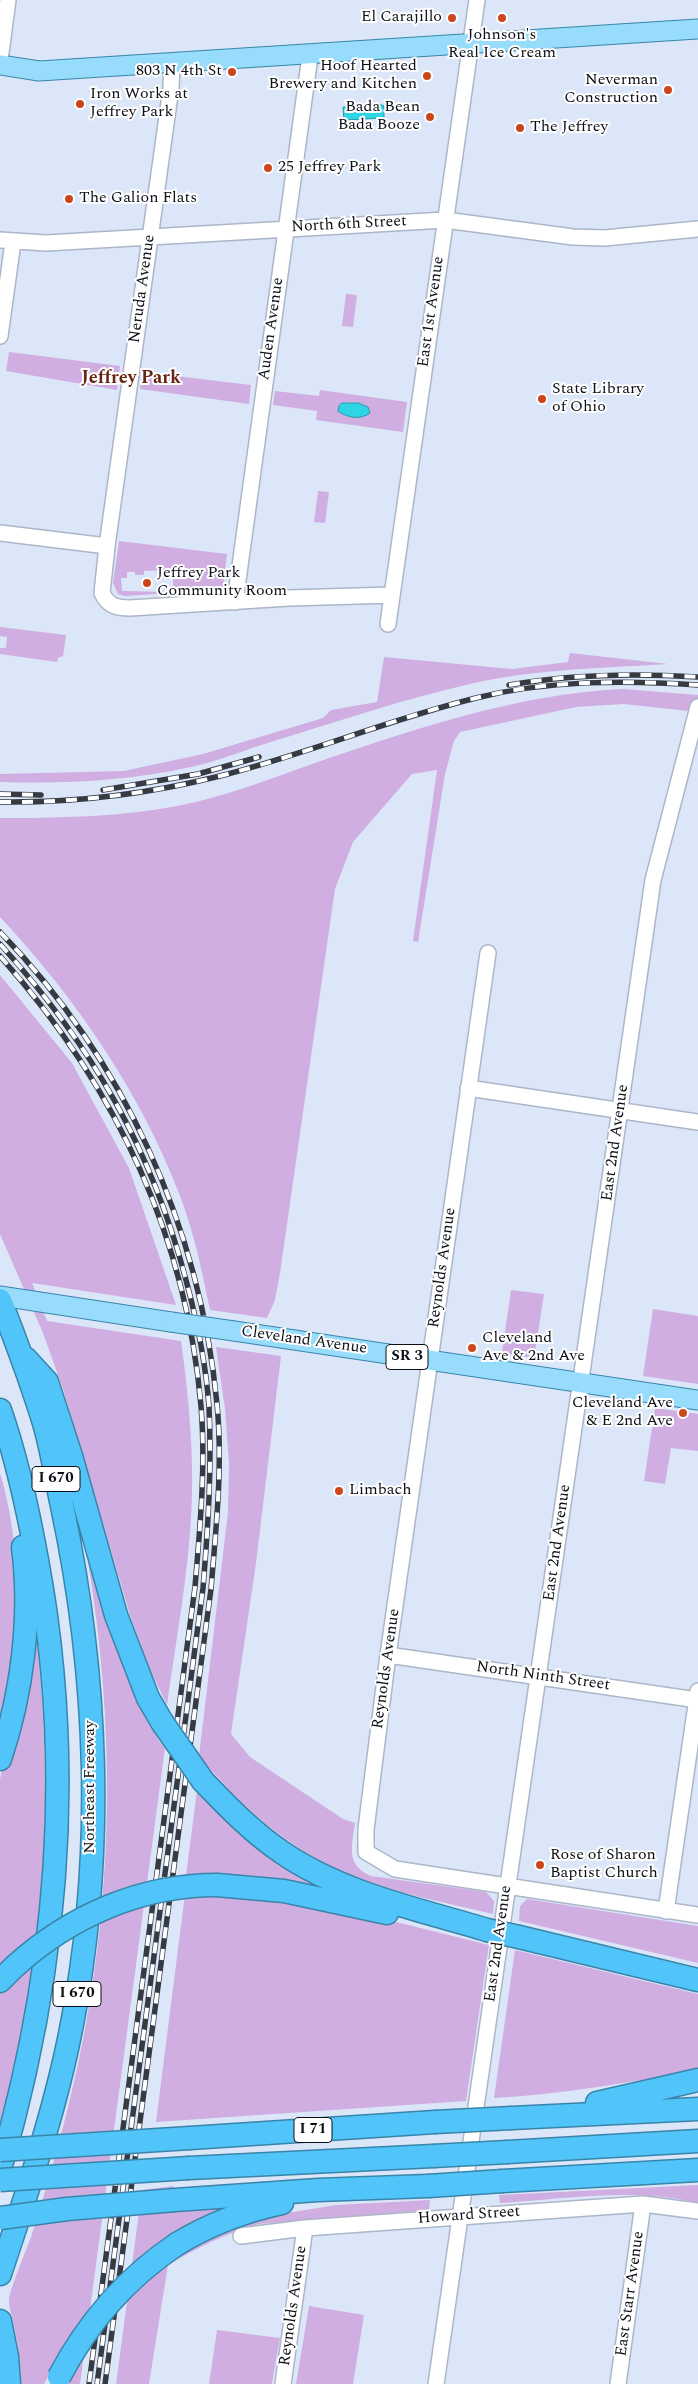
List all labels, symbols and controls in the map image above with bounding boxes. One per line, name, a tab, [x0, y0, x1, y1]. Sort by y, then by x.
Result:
place label: El Carajillo	[361, 8, 442, 28]
marker: El Carajillo	[446, 12, 458, 24]
marker: Johnson's Real Ice Cream	[496, 12, 508, 24]
place label: Johnson's Real Ice Cream	[448, 26, 556, 64]
place label: Hoof Hearted Brewery and Kitchen	[268, 57, 417, 95]
place label: 803 N 4th St	[136, 62, 222, 82]
marker: 803 N 4th St	[226, 66, 238, 78]
marker: Hoof Hearted Brewery and Kitchen	[421, 70, 433, 82]
place label: Neverman Construction	[564, 71, 658, 109]
marker: Neverman Construction	[662, 84, 674, 96]
place label: Iron Works at Jeffrey Park	[90, 85, 188, 123]
marker: Iron Works at Jeffrey Park	[74, 98, 86, 110]
place label: Bada Bean Bada Booze	[338, 98, 420, 136]
marker: Bada Bean Bada Booze	[424, 111, 436, 123]
place label: The Jeffrey	[530, 118, 608, 138]
marker: The Jeffrey	[514, 122, 526, 134]
place label: 25 Jeffrey Park	[278, 158, 381, 178]
marker: 25 Jeffrey Park	[262, 162, 274, 174]
place label: The Galion Flats	[79, 189, 197, 209]
marker: The Galion Flats	[63, 193, 75, 205]
street label: North 6th Street	[291, 212, 407, 238]
street label: Neruda Avenue	[126, 233, 160, 345]
street label: East 1st Avenue	[415, 255, 449, 369]
street label: Auden Avenue	[255, 276, 289, 382]
district label: Jeffrey Park	[81, 368, 181, 390]
place label: State Library of Ohio	[552, 380, 644, 418]
marker: State Library of Ohio	[536, 393, 548, 405]
place label: Jeffrey Park Community Room	[157, 564, 287, 602]
marker: Jeffrey Park Community Room	[141, 577, 153, 589]
street label: East 2nd Avenue	[598, 1083, 634, 1203]
street label: Reynolds Avenue	[425, 1207, 461, 1329]
street label: Cleveland Avenue	[240, 1323, 368, 1359]
place label: Cleveland Ave & 2nd Ave	[482, 1329, 585, 1367]
marker: Cleveland Ave & 2nd Ave	[466, 1342, 478, 1354]
road number: SR 3	[386, 1344, 428, 1370]
place label: Cleveland Ave & E 2nd Ave	[572, 1394, 673, 1432]
marker: Cleveland Ave & E 2nd Ave	[677, 1407, 689, 1419]
road number: I 670	[32, 1466, 80, 1492]
place label: Limbach	[349, 1481, 412, 1501]
street label: East 2nd Avenue	[540, 1483, 576, 1603]
marker: Limbach	[333, 1485, 345, 1497]
street label: Reynolds Avenue	[369, 1608, 405, 1730]
street label: North Ninth Street	[475, 1658, 611, 1696]
street label: Northeast Freeway	[81, 1720, 101, 1854]
place label: Rose of Sharon Baptist Church	[550, 1846, 658, 1884]
marker: Rose of Sharon Baptist Church	[534, 1859, 546, 1871]
street label: East 2nd Avenue	[481, 1884, 517, 2004]
road number: I 670	[53, 1982, 101, 2006]
road number: I 71	[294, 2118, 332, 2142]
street label: Howard Street	[417, 2203, 521, 2229]
street label: East Starr Avenue	[613, 2230, 649, 2358]
street label: Reynolds Avenue	[276, 2245, 312, 2367]

